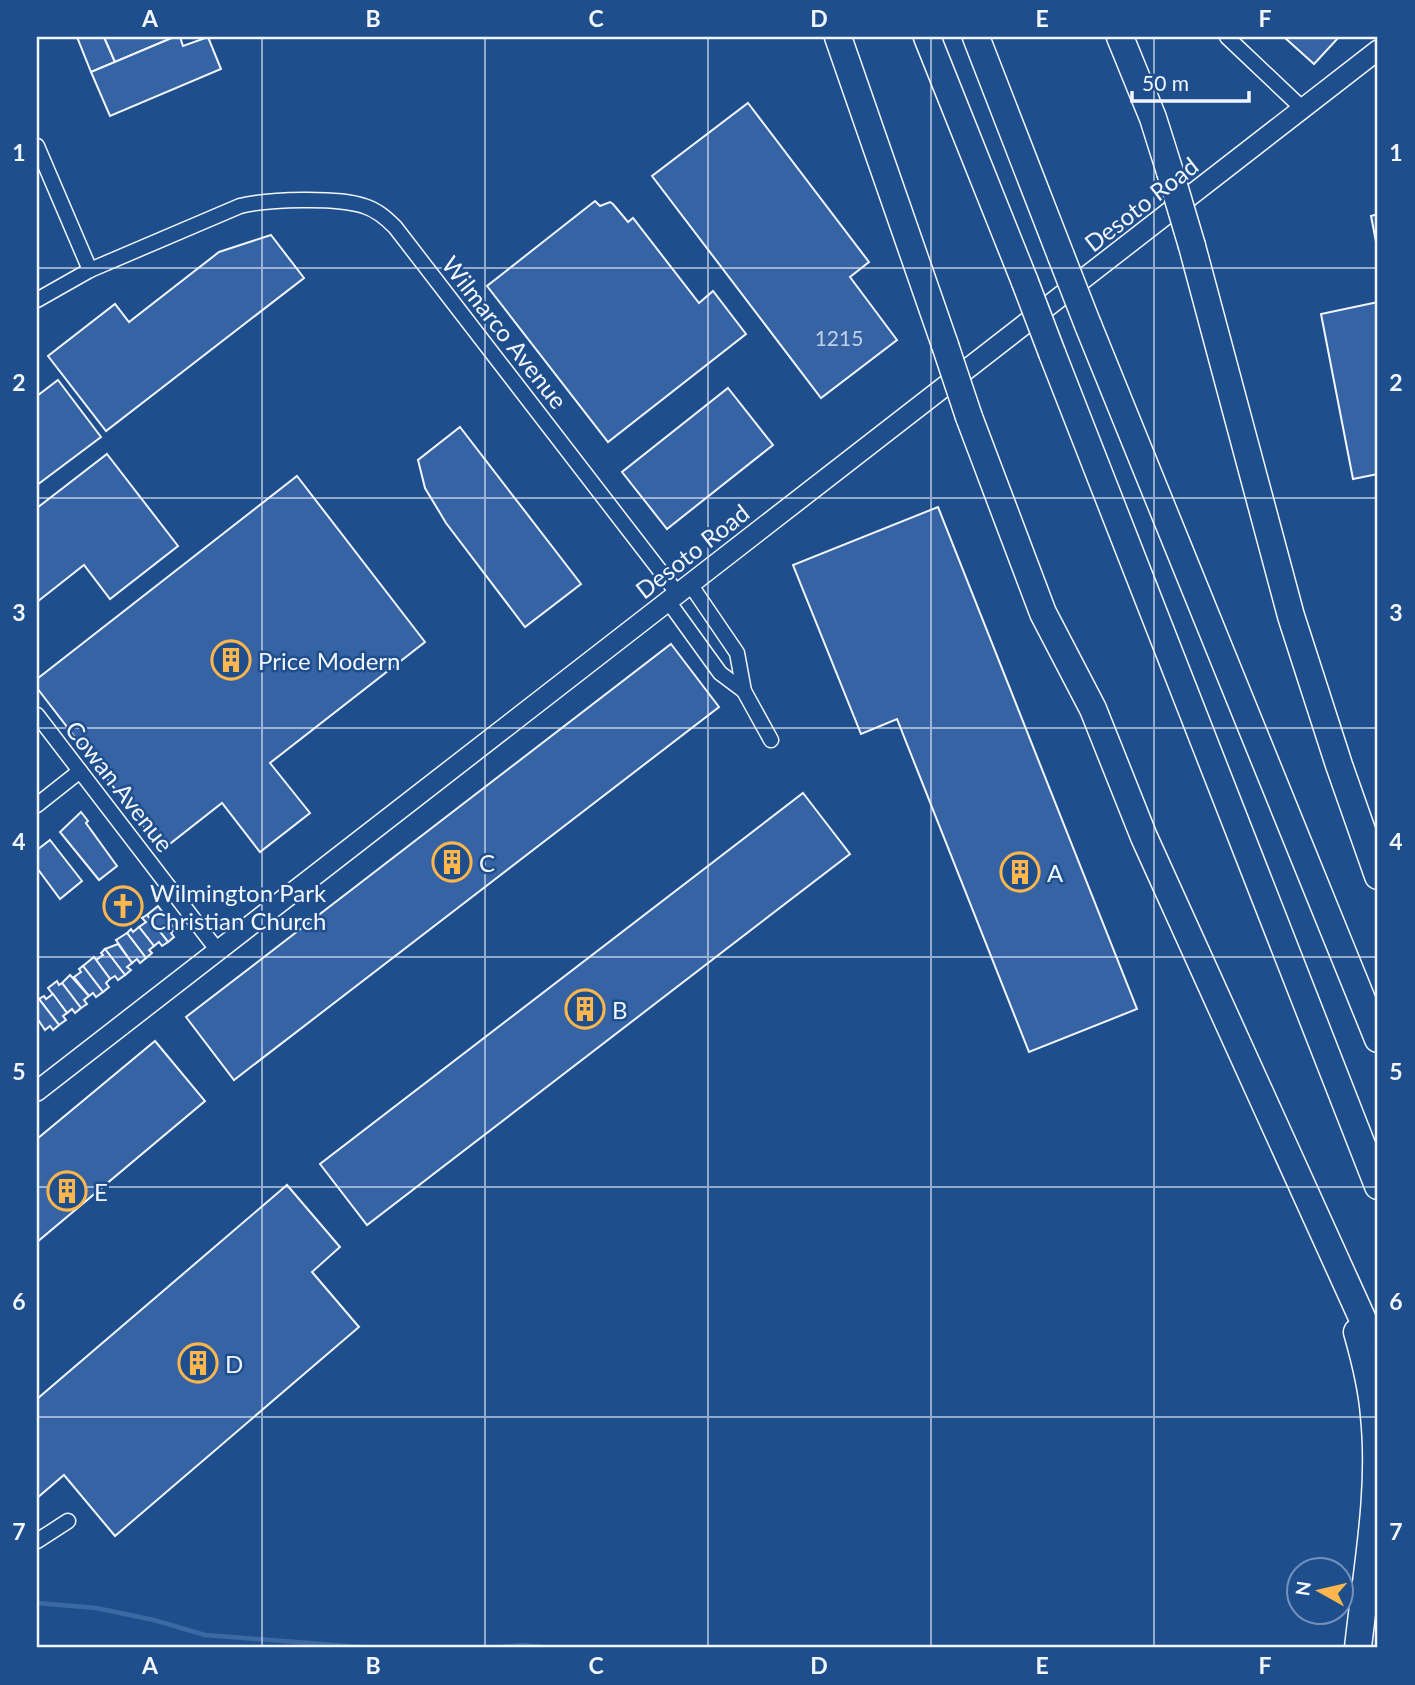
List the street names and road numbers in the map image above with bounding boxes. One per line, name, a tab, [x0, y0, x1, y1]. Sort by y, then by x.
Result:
street label: Desoto Road	[1078, 151, 1204, 257]
street label: Wilmarco Avenue	[436, 250, 574, 414]
street label: Desoto Road	[629, 498, 755, 604]
street label: Cowan Avenue	[60, 715, 180, 857]

